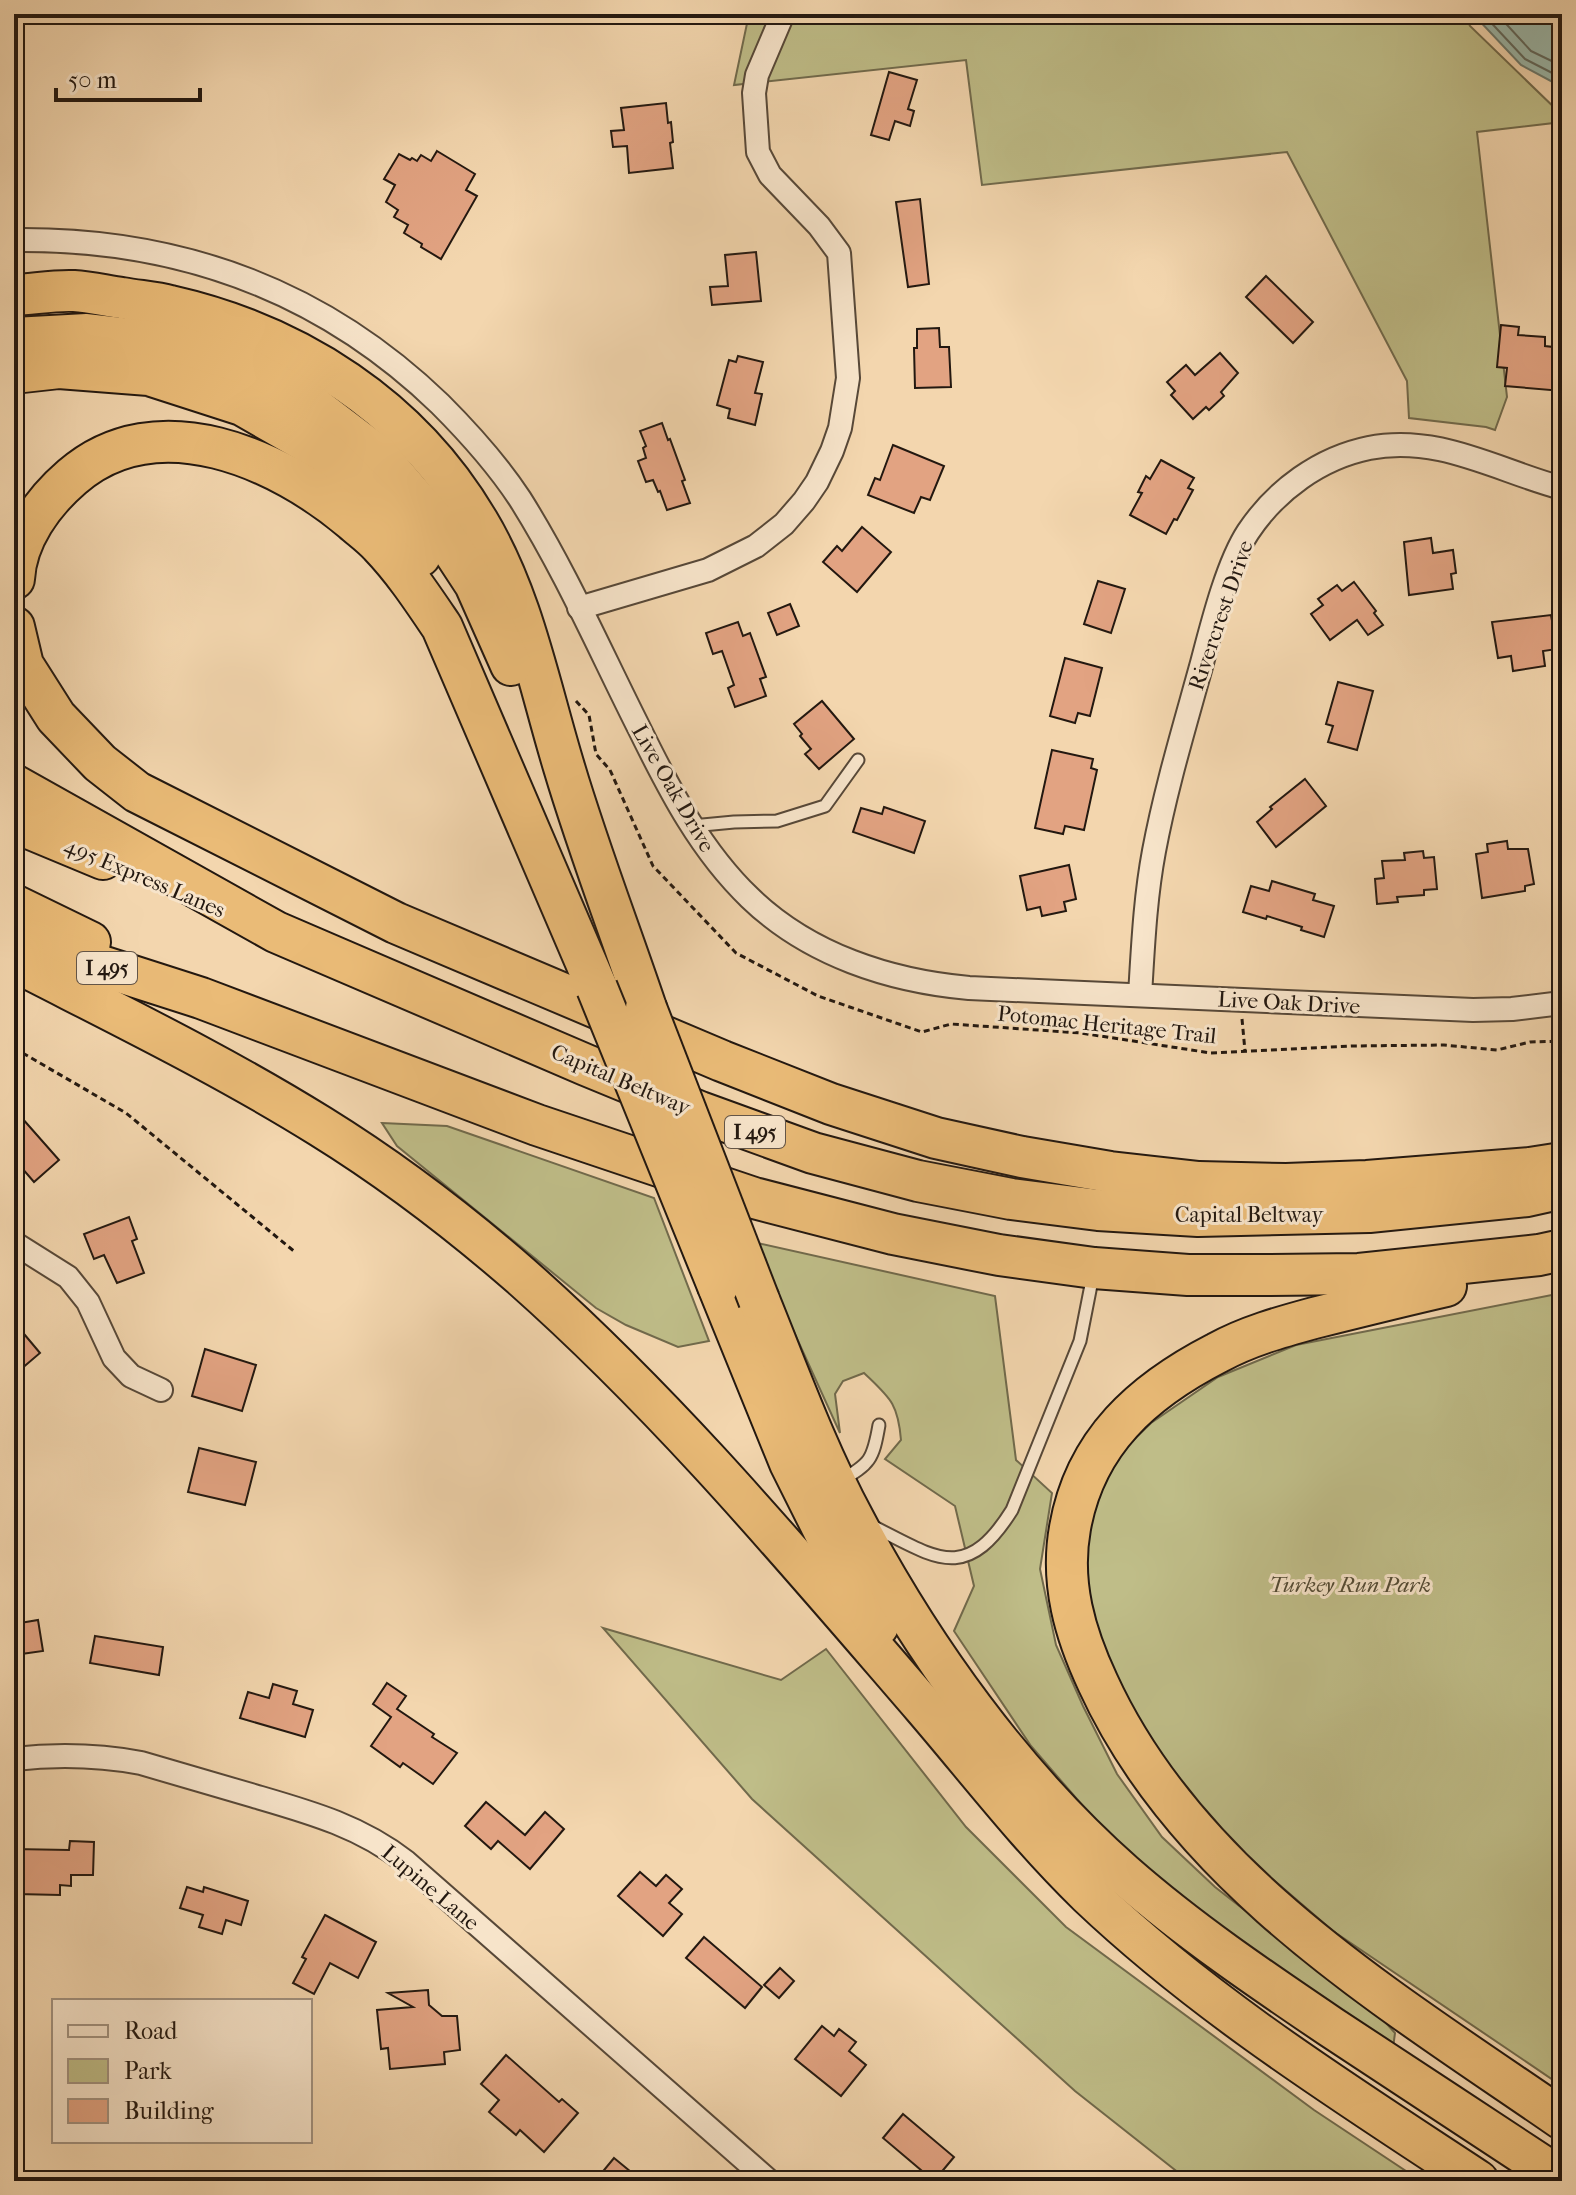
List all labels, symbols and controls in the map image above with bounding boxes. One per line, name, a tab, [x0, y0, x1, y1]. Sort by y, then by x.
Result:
scale bar	[56, 52, 200, 102]
text: 50 m	[68, 66, 117, 94]
street label: Rivercrest Drive	[1183, 537, 1259, 694]
street label: Live Oak Drive	[626, 720, 720, 857]
street label: 495 Express Lanes	[61, 832, 229, 923]
road number: I 495	[77, 952, 137, 984]
street label: Live Oak Drive	[1217, 986, 1361, 1020]
street label: Potomac Heritage Trail	[996, 1001, 1218, 1049]
street label: Capital Beltway	[547, 1039, 695, 1121]
road number: I 495	[725, 1116, 785, 1148]
street label: Capital Beltway	[1175, 1202, 1325, 1228]
park label: Turkey Run Park	[1269, 1572, 1431, 1598]
street label: Lupine Lane	[376, 1839, 485, 1936]
legend	[52, 1999, 312, 2143]
text: Road	[124, 2017, 178, 2045]
text: Park	[124, 2057, 172, 2085]
text: Building	[124, 2097, 215, 2125]

